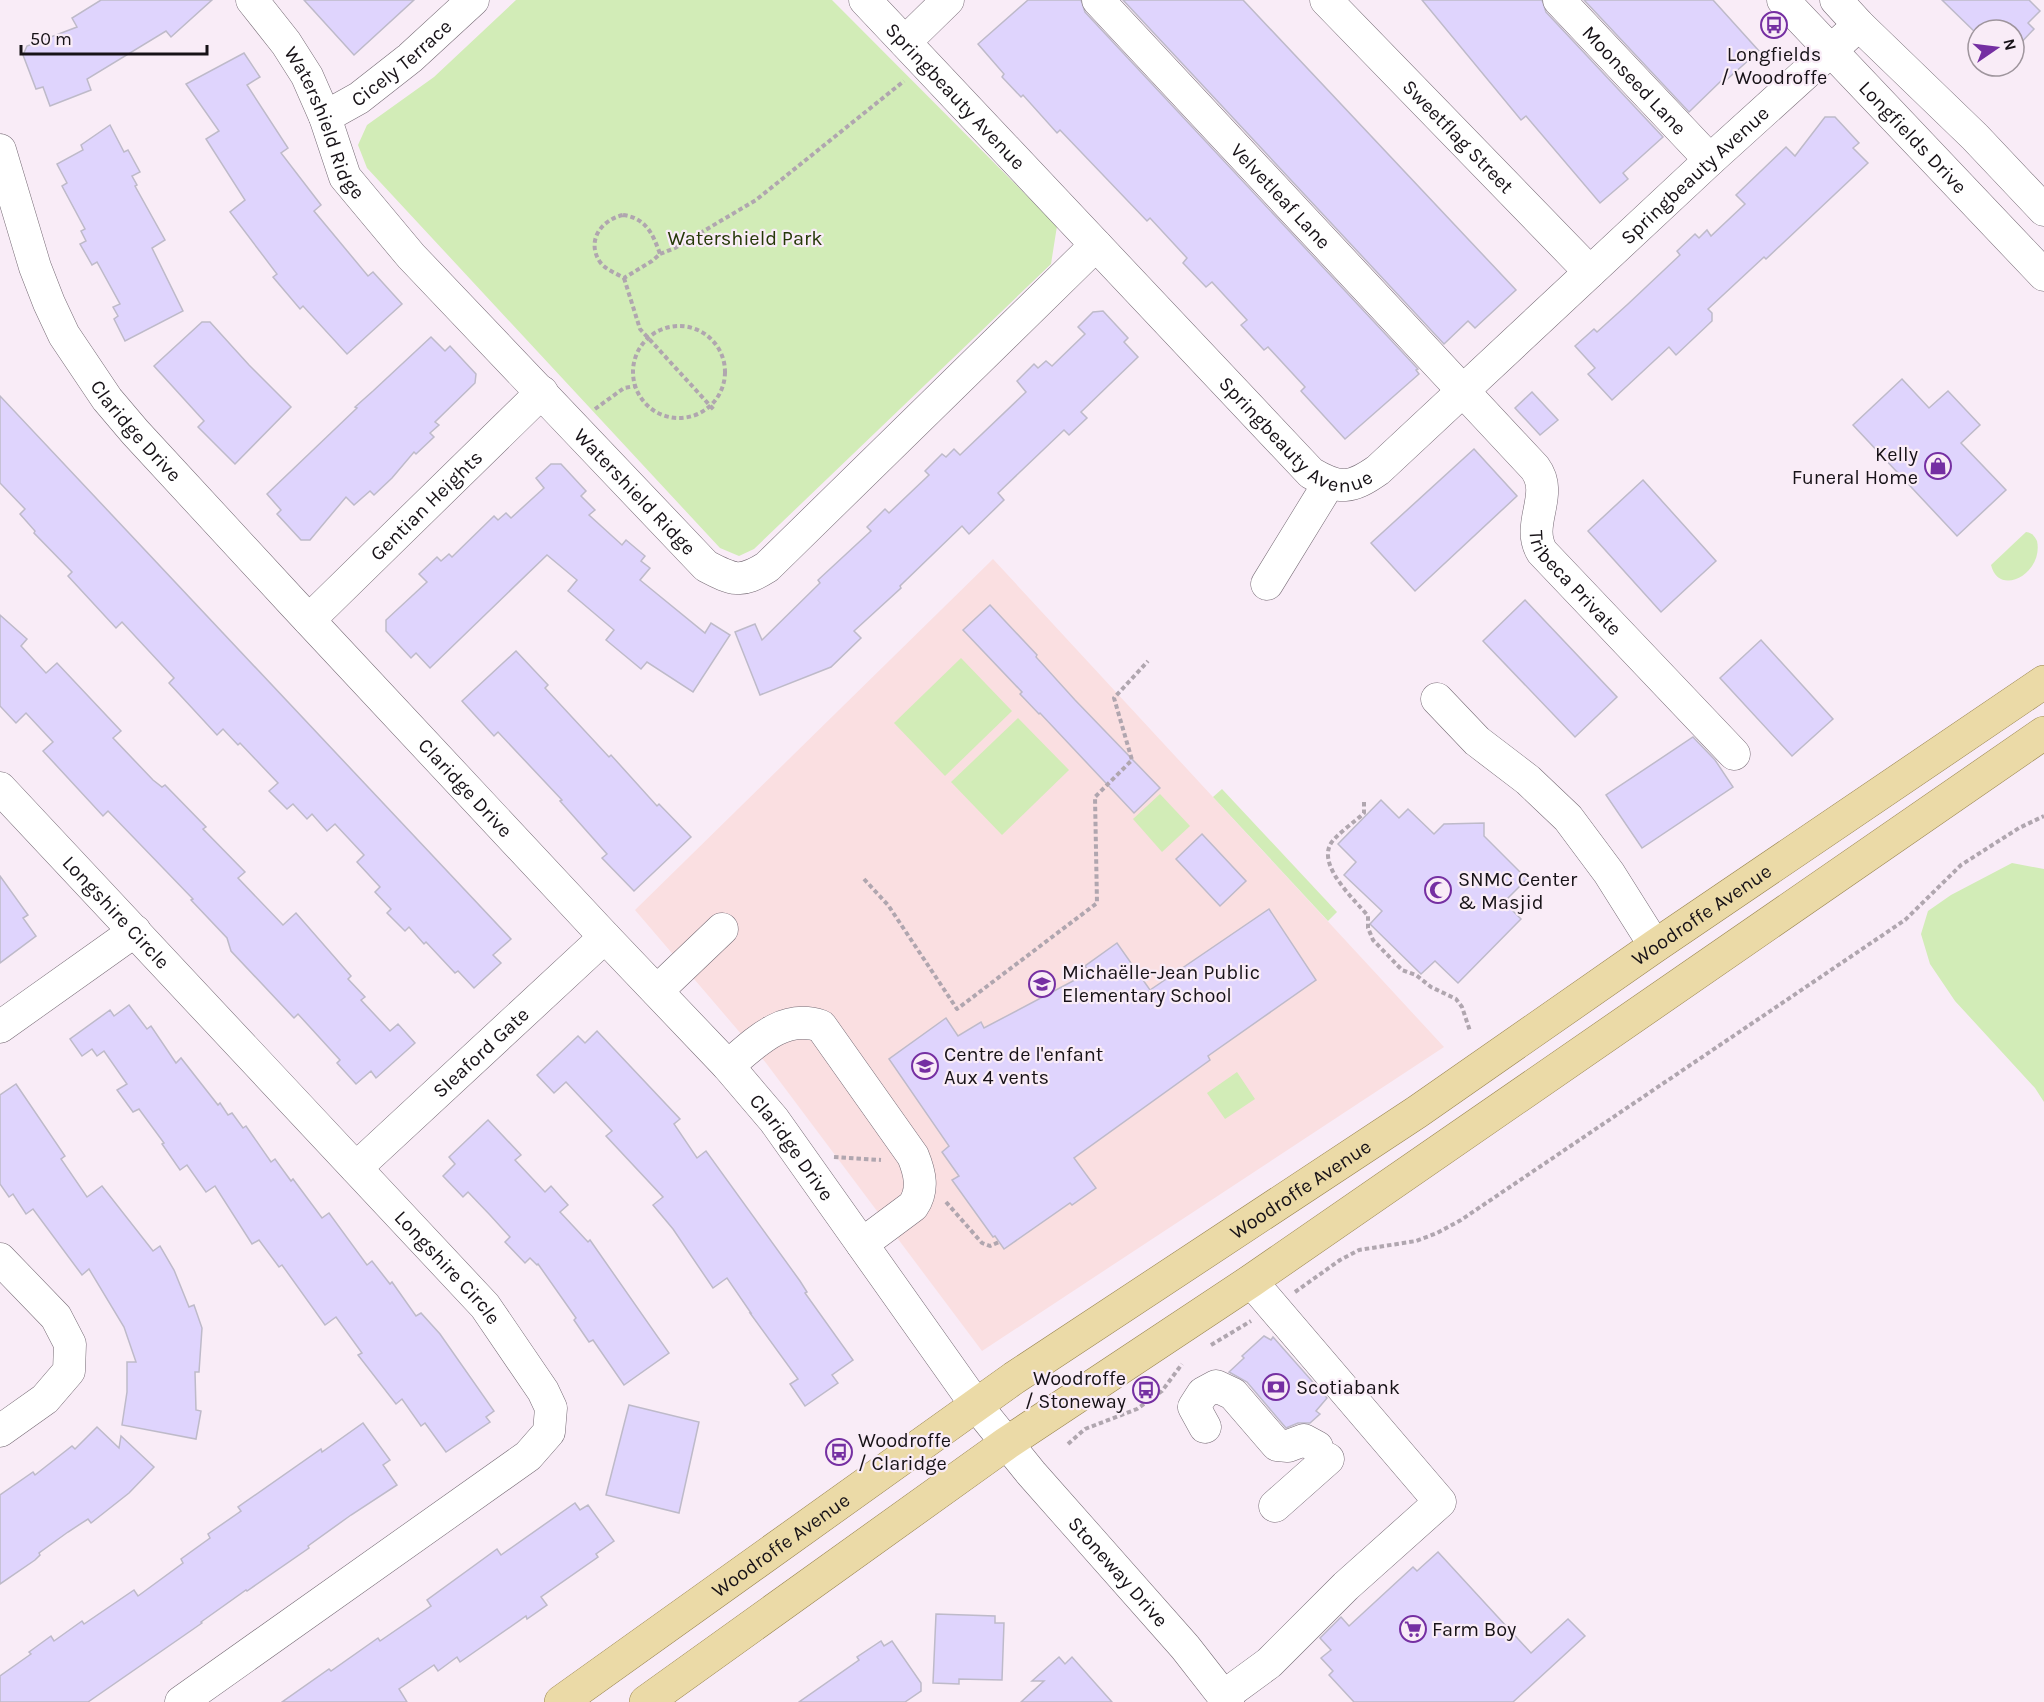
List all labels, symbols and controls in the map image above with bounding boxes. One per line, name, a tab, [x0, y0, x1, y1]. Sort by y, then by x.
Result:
bus stop icon: Longfields / Woodroffe	[1759, 10, 1789, 40]
street label: Cicely Terrace	[348, 14, 456, 111]
scale bar	[21, 18, 207, 56]
street label: Springbeauty Avenue	[881, 18, 1030, 174]
north arrow	[1966, 18, 2026, 78]
street label: Moonseed Lane	[1578, 21, 1691, 139]
text: 50 m	[30, 28, 72, 50]
text: N	[1999, 37, 2021, 52]
street label: Watershield Ridge	[280, 42, 370, 204]
place label: Longfields / Woodroffe	[1721, 43, 1827, 89]
street label: Sweetflag Street	[1398, 75, 1519, 198]
street label: Longfields Drive	[1854, 76, 1972, 198]
street label: Springbeauty Avenue	[1616, 101, 1773, 249]
street label: Velvetleaf Lane	[1226, 138, 1336, 253]
park label: Watershield Park	[668, 227, 822, 250]
street label: Springbeauty Avenue	[1214, 371, 1376, 497]
street label: Claridge Drive	[86, 375, 186, 486]
street label: Watershield Ridge	[570, 423, 701, 560]
place label: Kelly Funeral Home	[1792, 443, 1918, 489]
street label: Gentian Heights	[365, 445, 487, 565]
shop icon: Kelly Funeral Home	[1923, 451, 1953, 481]
street label: Tribeca Private	[1525, 529, 1626, 640]
street label: Claridge Drive	[414, 733, 517, 842]
street label: Longshire Circle	[58, 851, 175, 973]
street label: Woodroffe Avenue	[1627, 859, 1776, 970]
place label: SNMC Center & Masjid	[1458, 868, 1578, 914]
mosque icon: SNMC Center & Masjid	[1423, 875, 1453, 905]
place label: Michaëlle-Jean Public Elementary School	[1062, 961, 1260, 1007]
school or university icon: Michaëlle-Jean Public Elementary School	[1027, 969, 1057, 999]
street label: Sleaford Gate	[428, 1002, 533, 1102]
place label: Centre de l'enfant Aux 4 vents	[944, 1043, 1104, 1089]
school or university icon: Centre de l'enfant Aux 4 vents	[910, 1051, 940, 1081]
street label: Claridge Drive	[745, 1089, 839, 1205]
street label: Woodroffe Avenue	[1226, 1134, 1375, 1244]
street label: Longshire Circle	[390, 1206, 505, 1329]
place label: Woodroffe / Stoneway	[1025, 1367, 1126, 1413]
bank icon: Scotiabank	[1261, 1372, 1291, 1402]
bus stop icon: Woodroffe / Stoneway	[1131, 1375, 1161, 1405]
place label: Scotiabank	[1296, 1376, 1400, 1399]
place label: Woodroffe / Claridge	[858, 1429, 951, 1475]
bus stop icon: Woodroffe / Claridge	[824, 1437, 854, 1467]
street label: Woodroffe Avenue	[707, 1488, 854, 1602]
street label: Stoneway Drive	[1064, 1512, 1173, 1631]
supermarket icon: Farm Boy	[1398, 1614, 1428, 1644]
place label: Farm Boy	[1432, 1618, 1516, 1641]

